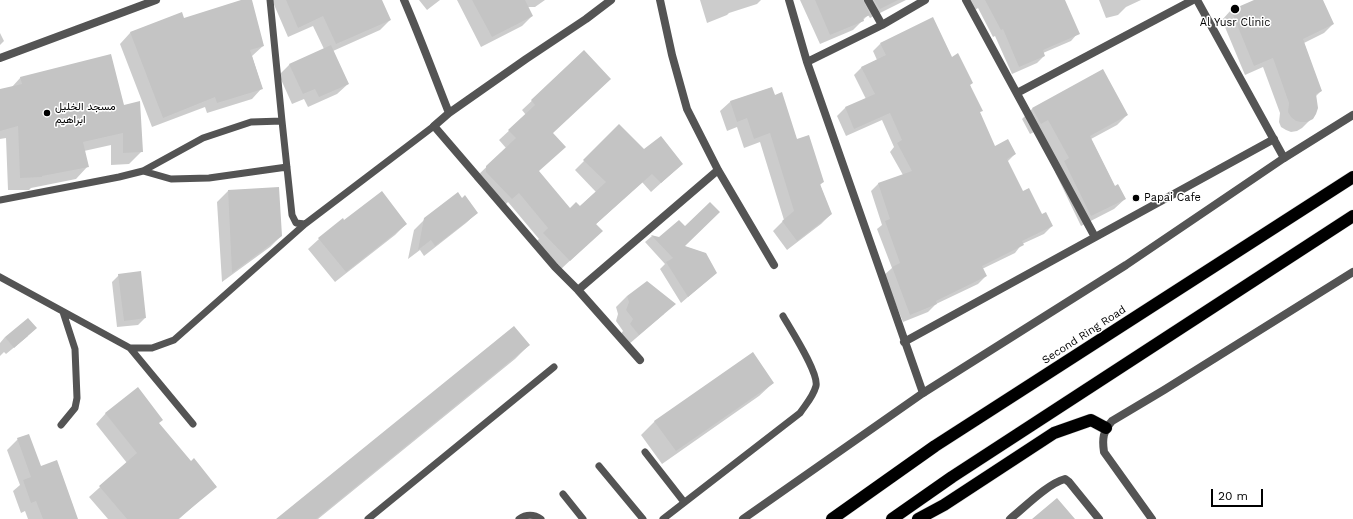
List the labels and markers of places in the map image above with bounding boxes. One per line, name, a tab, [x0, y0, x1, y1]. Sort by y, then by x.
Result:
marker: Al Yusr Clinic	[1229, 3, 1241, 15]
place label: Al Yusr Clinic	[1200, 16, 1270, 30]
place label: مسجد الخليل ابراهيم	[55, 100, 116, 126]
marker: مسجد الخليل ابراهيم	[42, 108, 52, 118]
place label: Papai Cafe	[1144, 191, 1201, 205]
marker: Papai Cafe	[1131, 193, 1141, 203]

